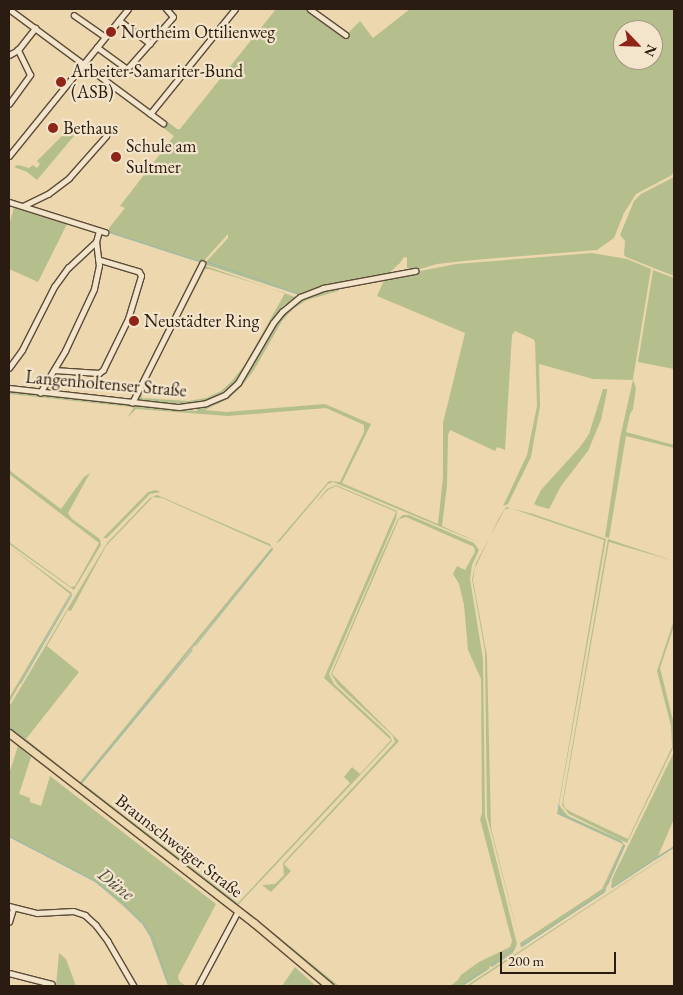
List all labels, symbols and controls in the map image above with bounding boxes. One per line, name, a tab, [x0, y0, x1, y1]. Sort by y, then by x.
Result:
north arrow	[613, 20, 663, 70]
place label: Northeim Ottilienweg	[121, 21, 275, 43]
marker: Northeim Ottilienweg	[105, 26, 117, 38]
text: N	[640, 42, 661, 60]
place label: Arbeiter-Samariter-Bund (ASB)	[71, 61, 243, 104]
marker: Arbeiter-Samariter-Bund (ASB)	[55, 76, 67, 88]
place label: Bethaus	[63, 117, 118, 139]
marker: Bethaus	[47, 122, 59, 134]
place label: Schule am Sultmer	[126, 136, 197, 178]
marker: Schule am Sultmer	[110, 151, 122, 163]
place label: Neustädter Ring	[144, 310, 259, 332]
marker: Neustädter Ring	[128, 315, 140, 327]
street label: Langenholtenser Straße	[25, 366, 187, 402]
street label: Braunschweiger Straße	[111, 790, 247, 902]
water label: Düne	[93, 863, 139, 905]
scale bar	[503, 942, 619, 974]
text: 200 m	[508, 951, 544, 970]

